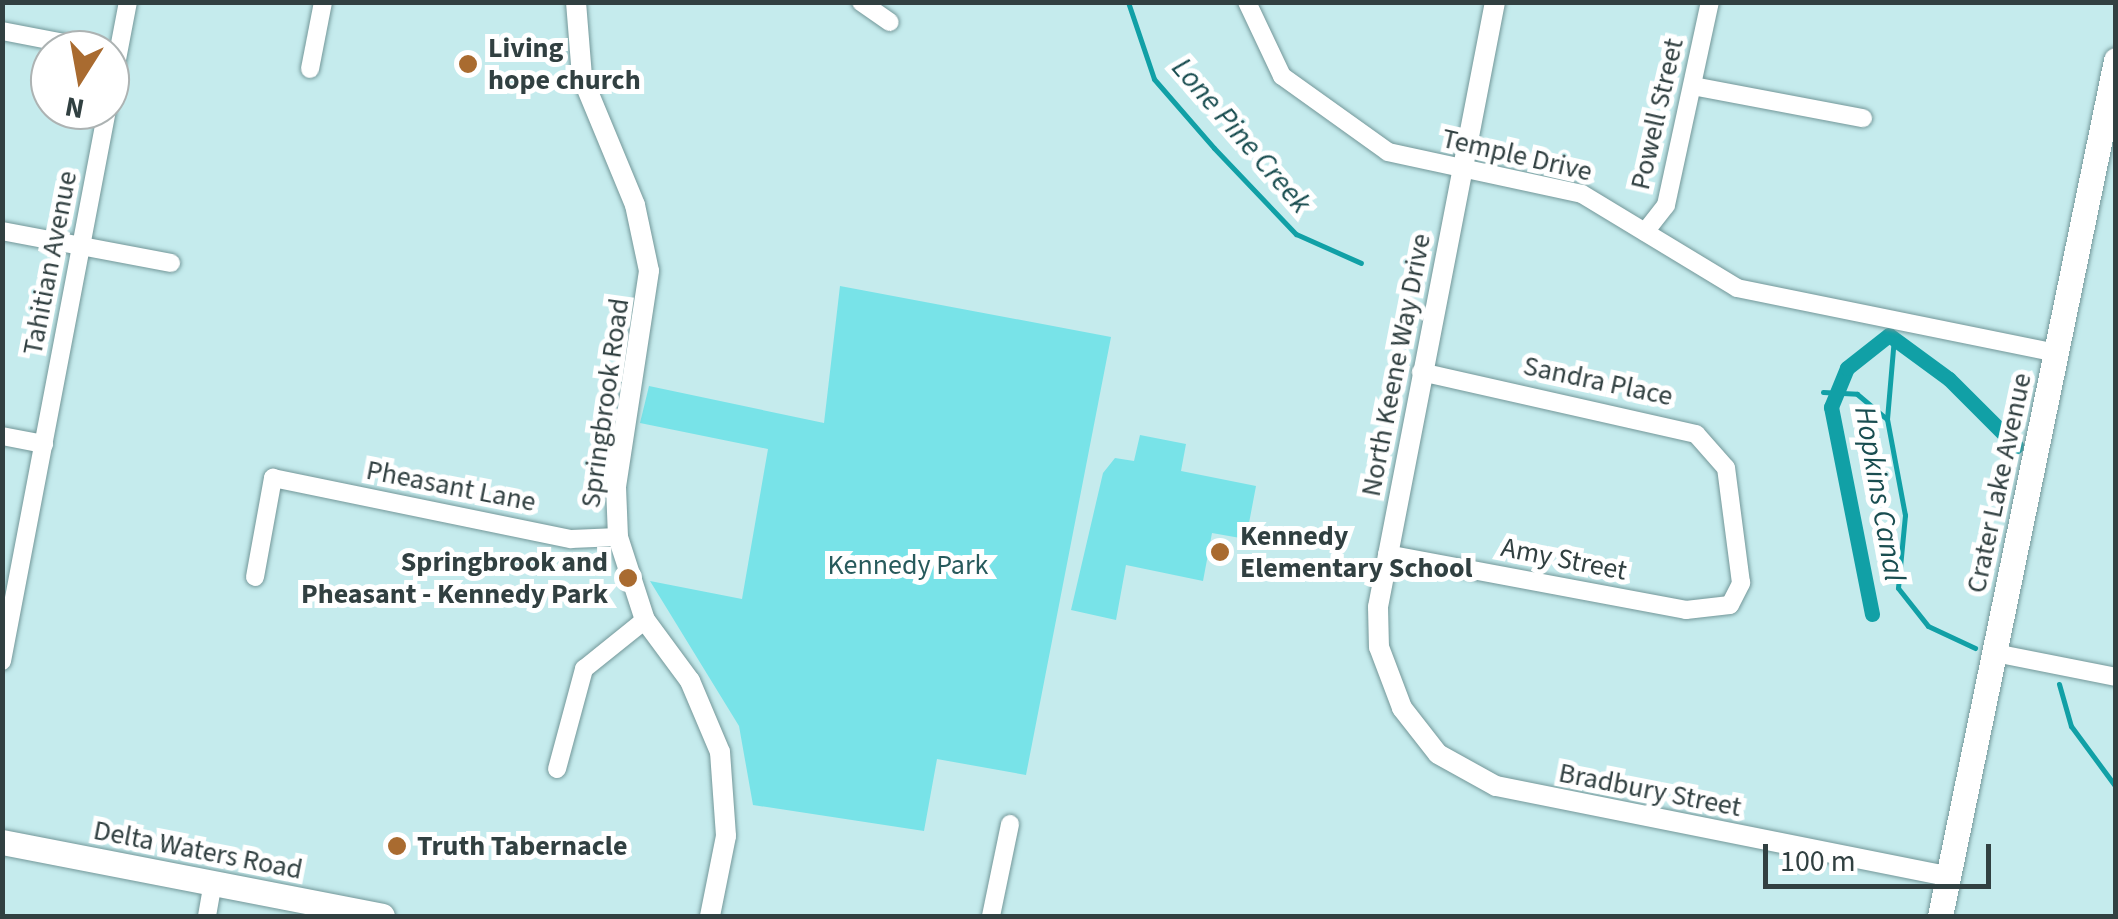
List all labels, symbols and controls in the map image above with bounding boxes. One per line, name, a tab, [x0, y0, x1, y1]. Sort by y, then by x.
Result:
north arrow	[30, 30, 130, 130]
place label: Living hope church	[488, 31, 641, 97]
street label: Powell Street	[1623, 35, 1691, 193]
water label: Lone Pine Creek	[1164, 51, 1318, 221]
marker: Living hope church	[457, 53, 479, 75]
text: N	[62, 86, 88, 129]
street label: Temple Drive	[1439, 121, 1595, 189]
street label: Tahitian Avenue	[16, 168, 84, 358]
street label: North Keene Way Drive	[1354, 231, 1438, 499]
street label: Springbrook Road	[574, 296, 636, 510]
street label: Sandra Place	[1520, 349, 1676, 413]
street label: Crater Lake Avenue	[1959, 370, 2039, 596]
water label: Hopkins Canal	[1846, 404, 1912, 584]
street label: Pheasant Lane	[363, 453, 539, 519]
place label: Kennedy Elementary School	[1240, 519, 1473, 585]
street label: Amy Street	[1498, 530, 1630, 588]
marker: Kennedy Elementary School	[1209, 541, 1231, 563]
place label: Springbrook and Pheasant - Kennedy Park	[301, 545, 608, 611]
park label: Kennedy Park	[828, 548, 988, 582]
marker: Springbrook and Pheasant - Kennedy Park	[617, 567, 639, 589]
street label: Bradbury Street	[1556, 756, 1744, 824]
street label: Delta Waters Road	[91, 813, 305, 887]
scale bar	[1768, 824, 1996, 886]
place label: Truth Tabernacle	[417, 829, 627, 863]
marker: Truth Tabernacle	[386, 835, 408, 857]
text: 100 m	[1780, 840, 1856, 883]

